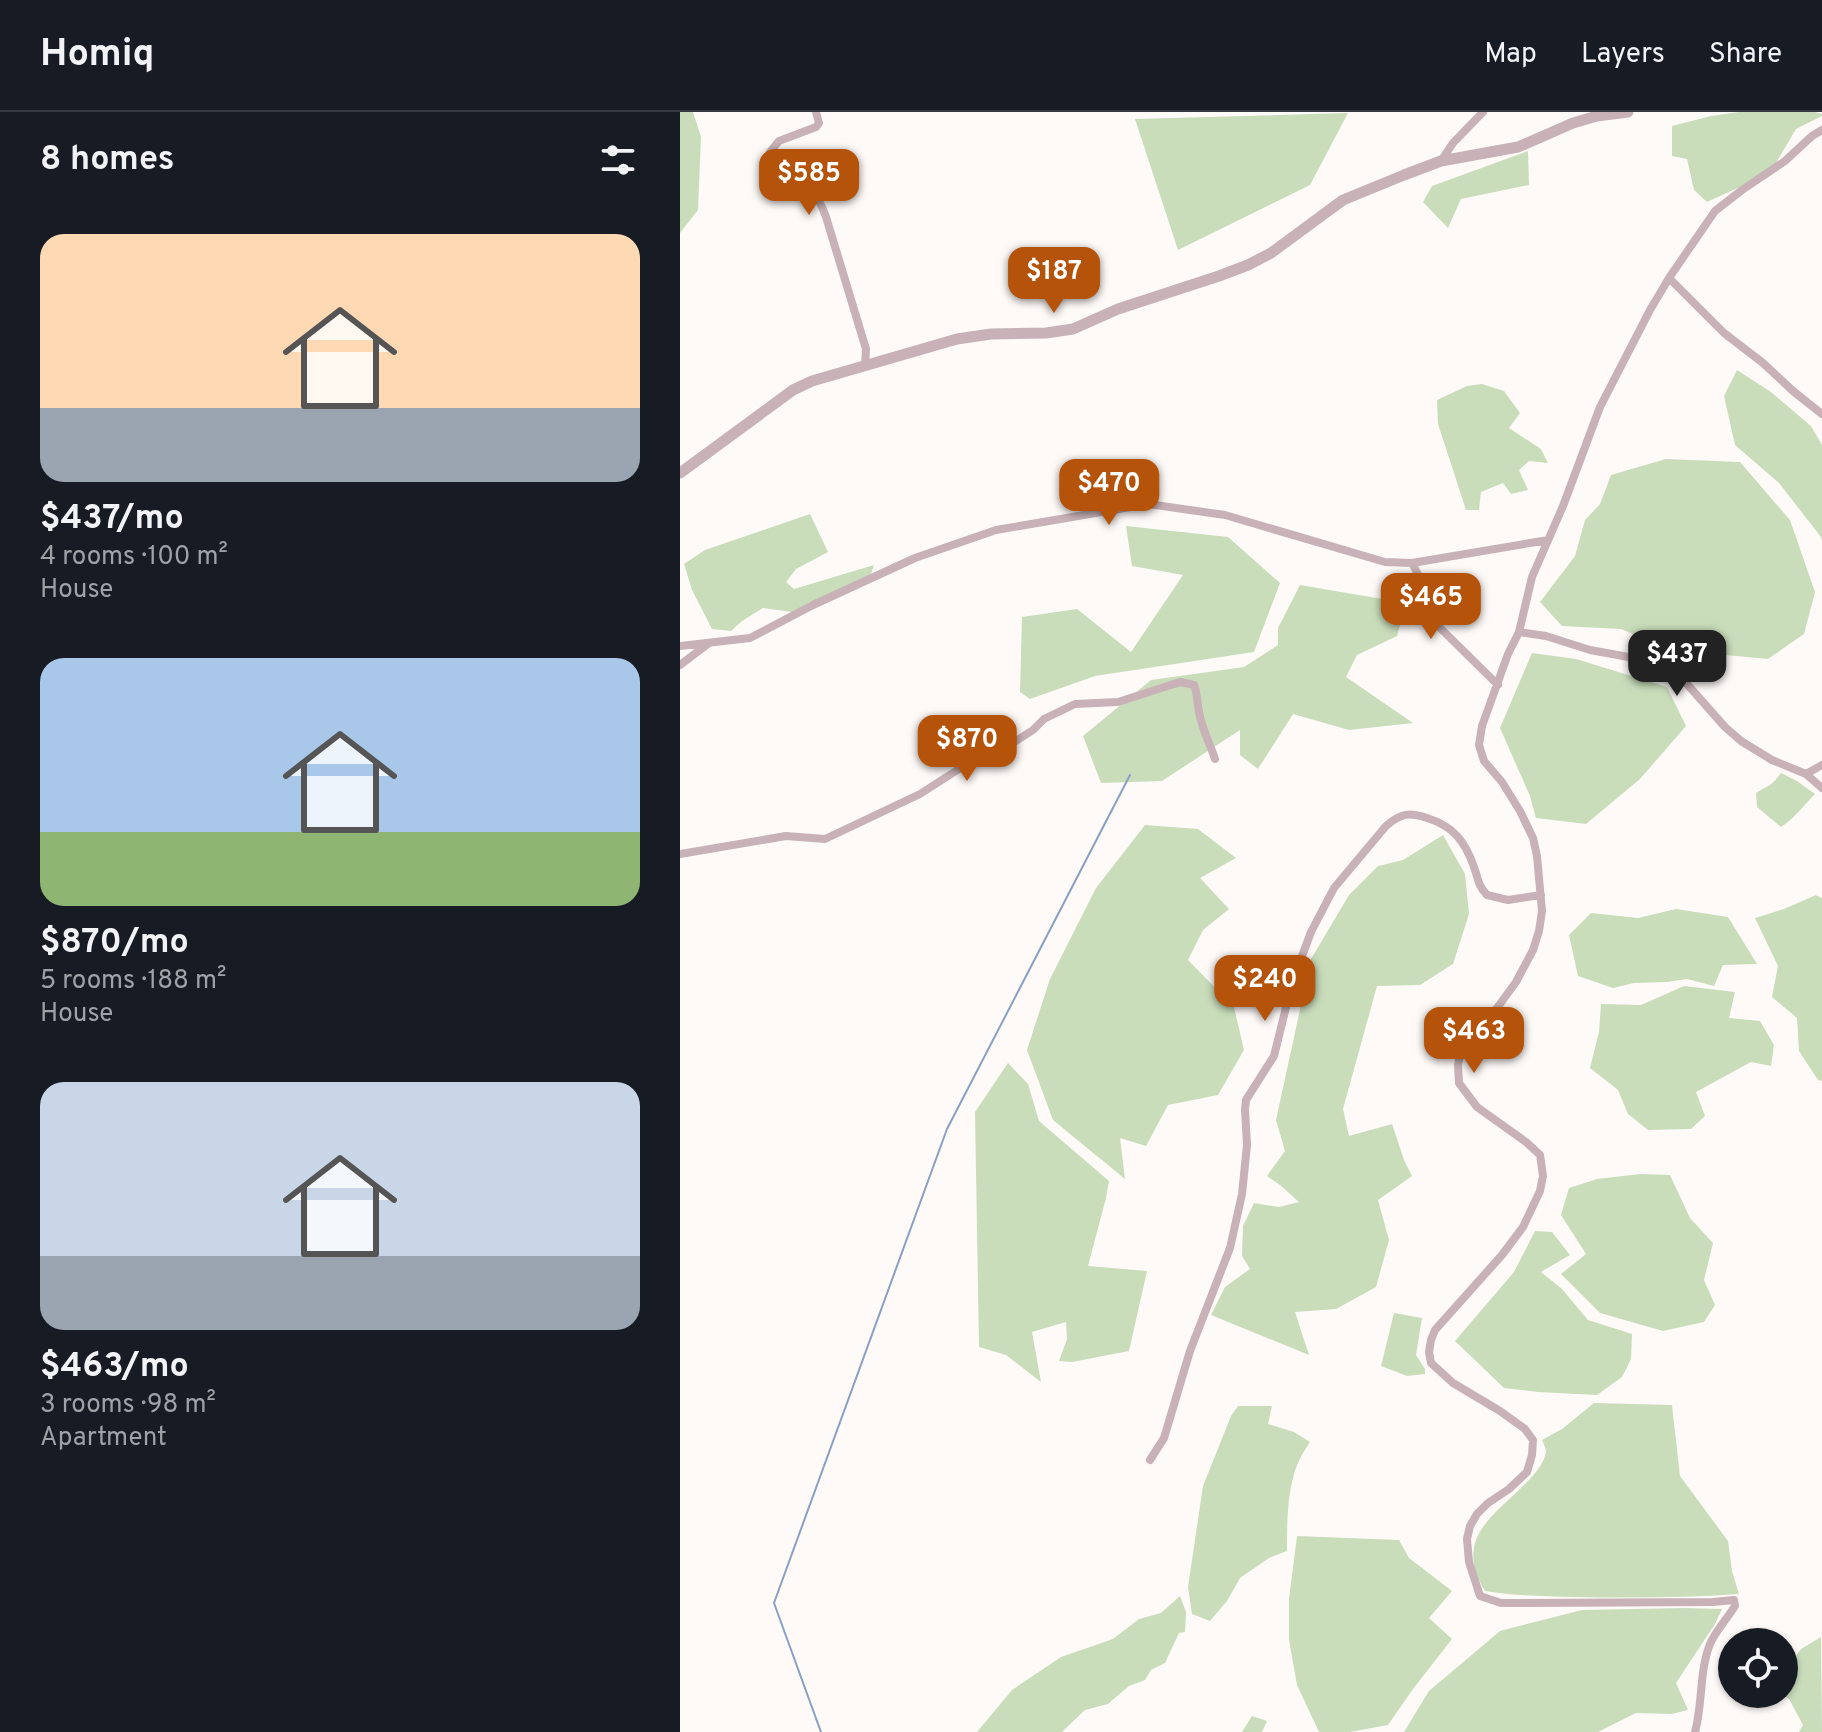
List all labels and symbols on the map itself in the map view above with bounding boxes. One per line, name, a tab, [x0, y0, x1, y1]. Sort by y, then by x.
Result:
pin: $585	[762, 149, 856, 217]
pin: $187	[1007, 247, 1101, 315]
pin: $470	[1062, 459, 1156, 527]
pin: $465	[1384, 573, 1478, 641]
pin: $437	[1630, 630, 1724, 698]
pin: $870	[920, 715, 1014, 783]
pin: $240	[1218, 955, 1312, 1023]
pin: $463	[1427, 1007, 1521, 1075]

